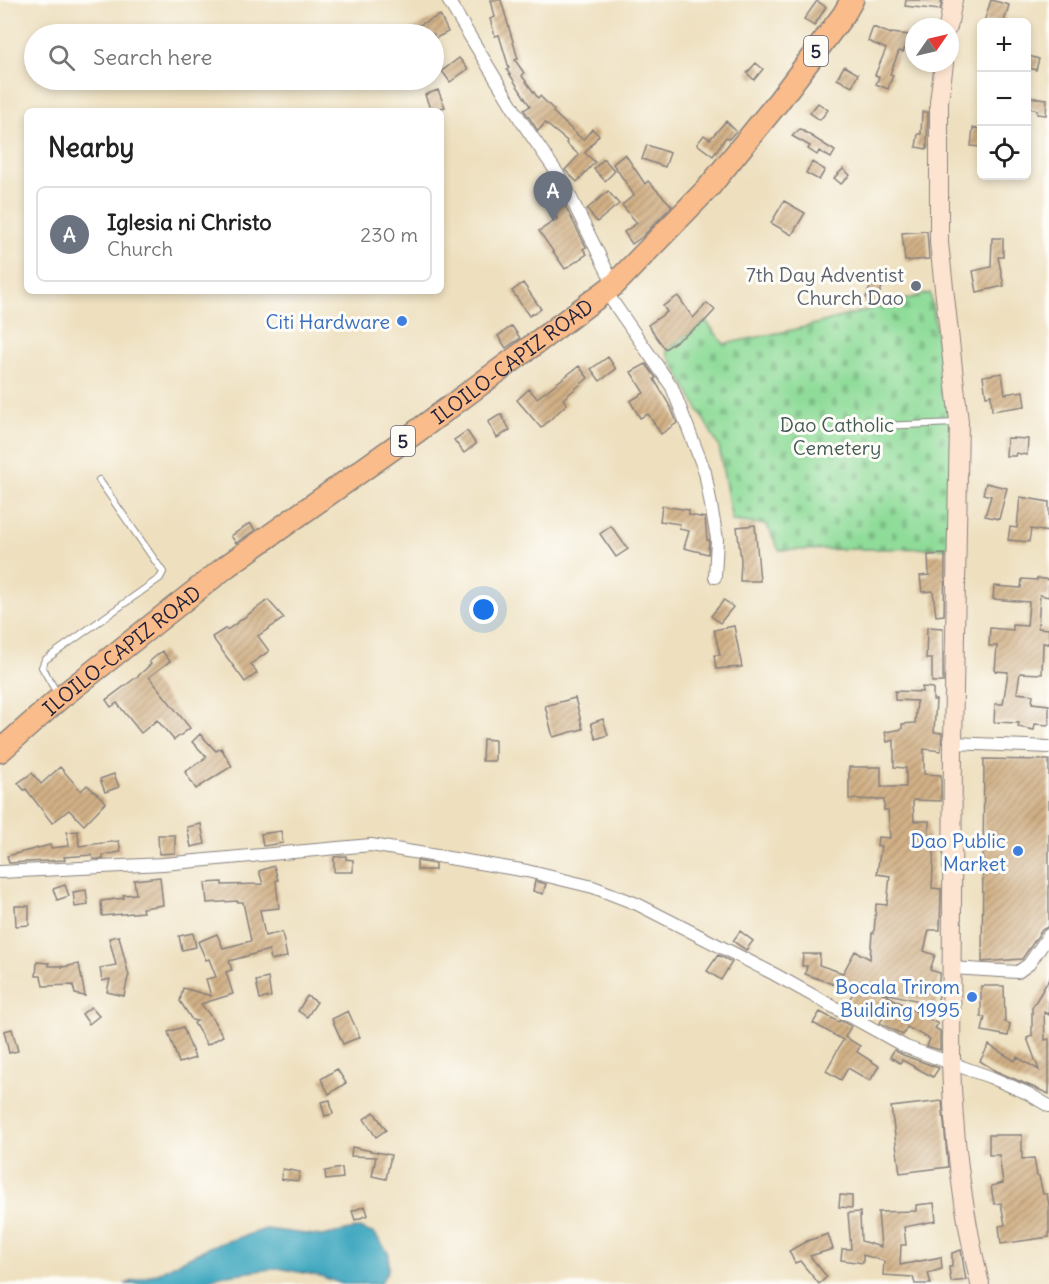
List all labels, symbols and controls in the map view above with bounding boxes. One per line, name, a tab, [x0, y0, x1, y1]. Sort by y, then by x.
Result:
north arrow	[905, 18, 959, 72]
map controls	[977, 18, 1031, 180]
button: +	[977, 18, 1031, 72]
search box	[24, 24, 444, 90]
road number: 5	[804, 36, 828, 66]
icon: search	[45, 41, 78, 74]
text: Search here	[93, 43, 212, 71]
button: −	[977, 72, 1031, 126]
button: locate	[977, 126, 1031, 180]
text: Nearby	[48, 131, 134, 164]
pin: A	[534, 172, 572, 221]
text: Iglesia ni Christo	[107, 208, 272, 236]
text: A	[63, 222, 76, 247]
text: 230 m	[360, 222, 418, 247]
text: Church	[107, 236, 173, 261]
place label: 7th Day Adventist Church Dao	[746, 262, 904, 310]
marker: 7th Day Adventist Church Dao	[909, 279, 923, 293]
street label: ILOILO-CAPIZ ROAD	[426, 293, 598, 429]
place label: Citi Hardware	[265, 309, 390, 334]
marker: Citi Hardware	[395, 314, 409, 328]
park label: Dao Catholic Cemetery	[780, 412, 894, 460]
road number: 5	[391, 426, 415, 456]
street label: ILOILO-CAPIZ ROAD	[37, 579, 205, 720]
your location	[469, 595, 498, 624]
place label: Dao Public Market	[911, 828, 1006, 876]
marker: Dao Public Market	[1011, 844, 1025, 858]
place label: Bocala Trirom Building 1995	[835, 974, 960, 1022]
marker: Bocala Trirom Building 1995	[965, 990, 979, 1004]

